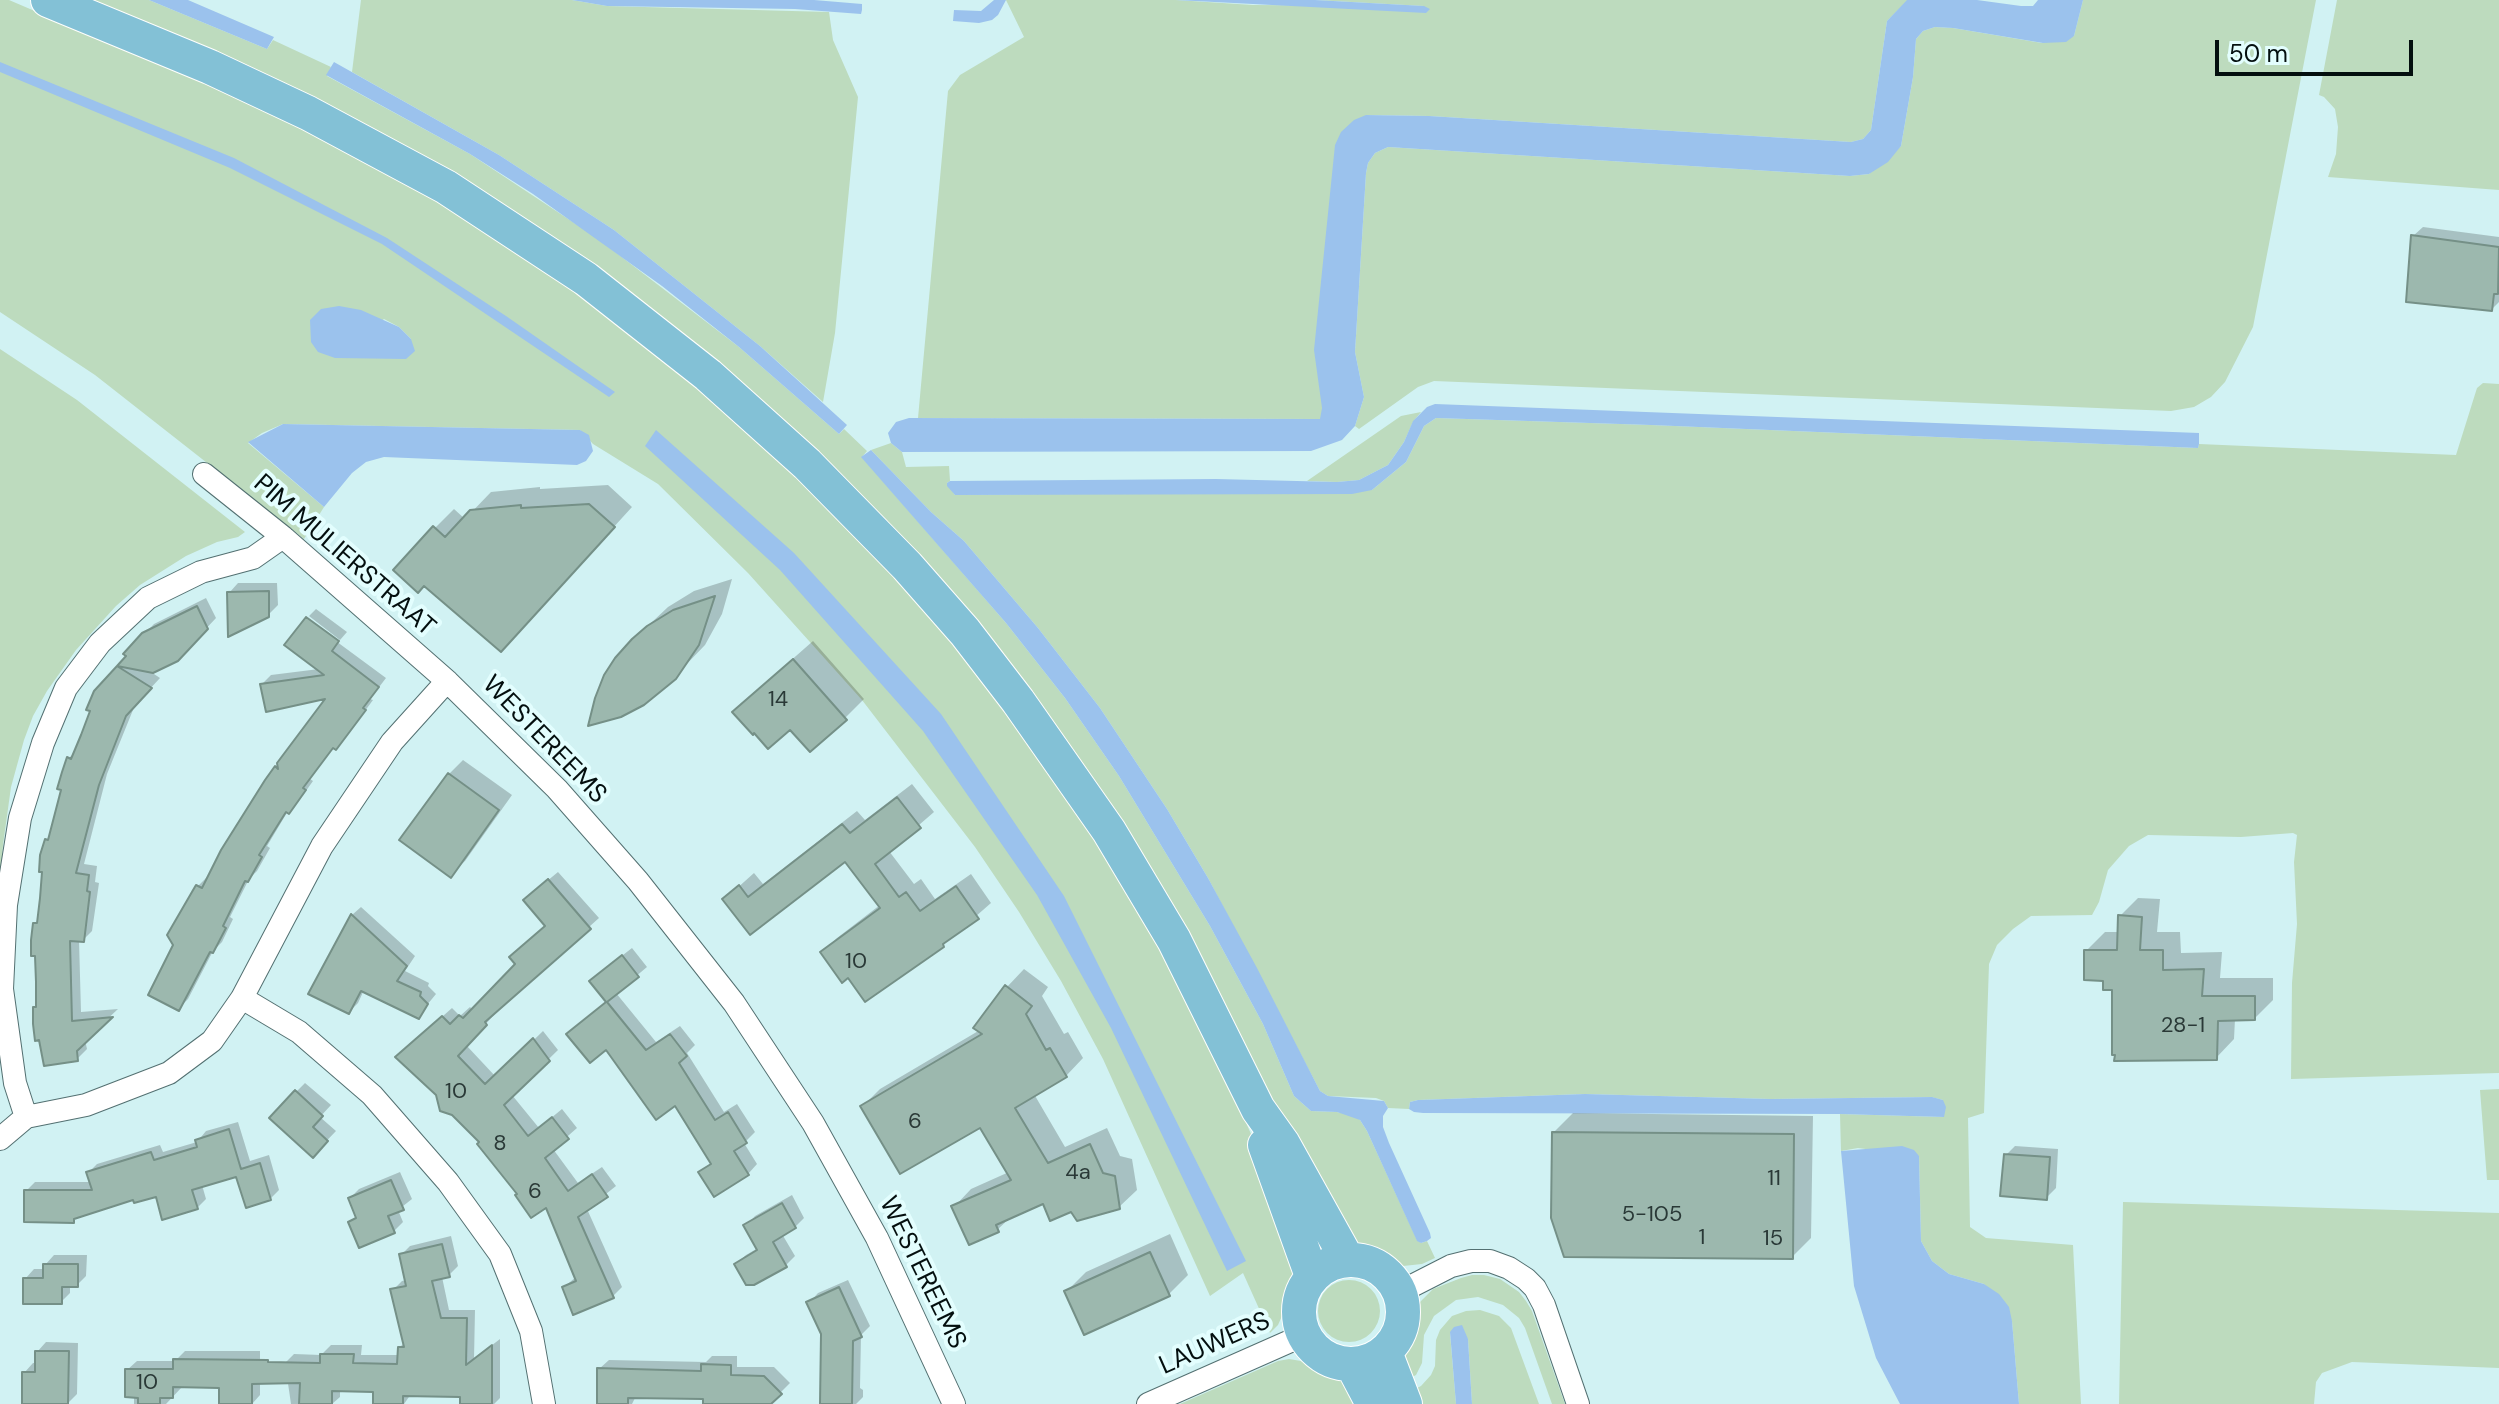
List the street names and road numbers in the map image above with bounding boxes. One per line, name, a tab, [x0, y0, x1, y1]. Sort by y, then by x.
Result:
street label: PIM MULIERSTRAAT	[247, 469, 441, 643]
street label: WESTEREEMS	[475, 670, 613, 810]
street label: WESTEREEMS	[872, 1192, 972, 1354]
street label: LAUWERS	[1155, 1306, 1275, 1382]

